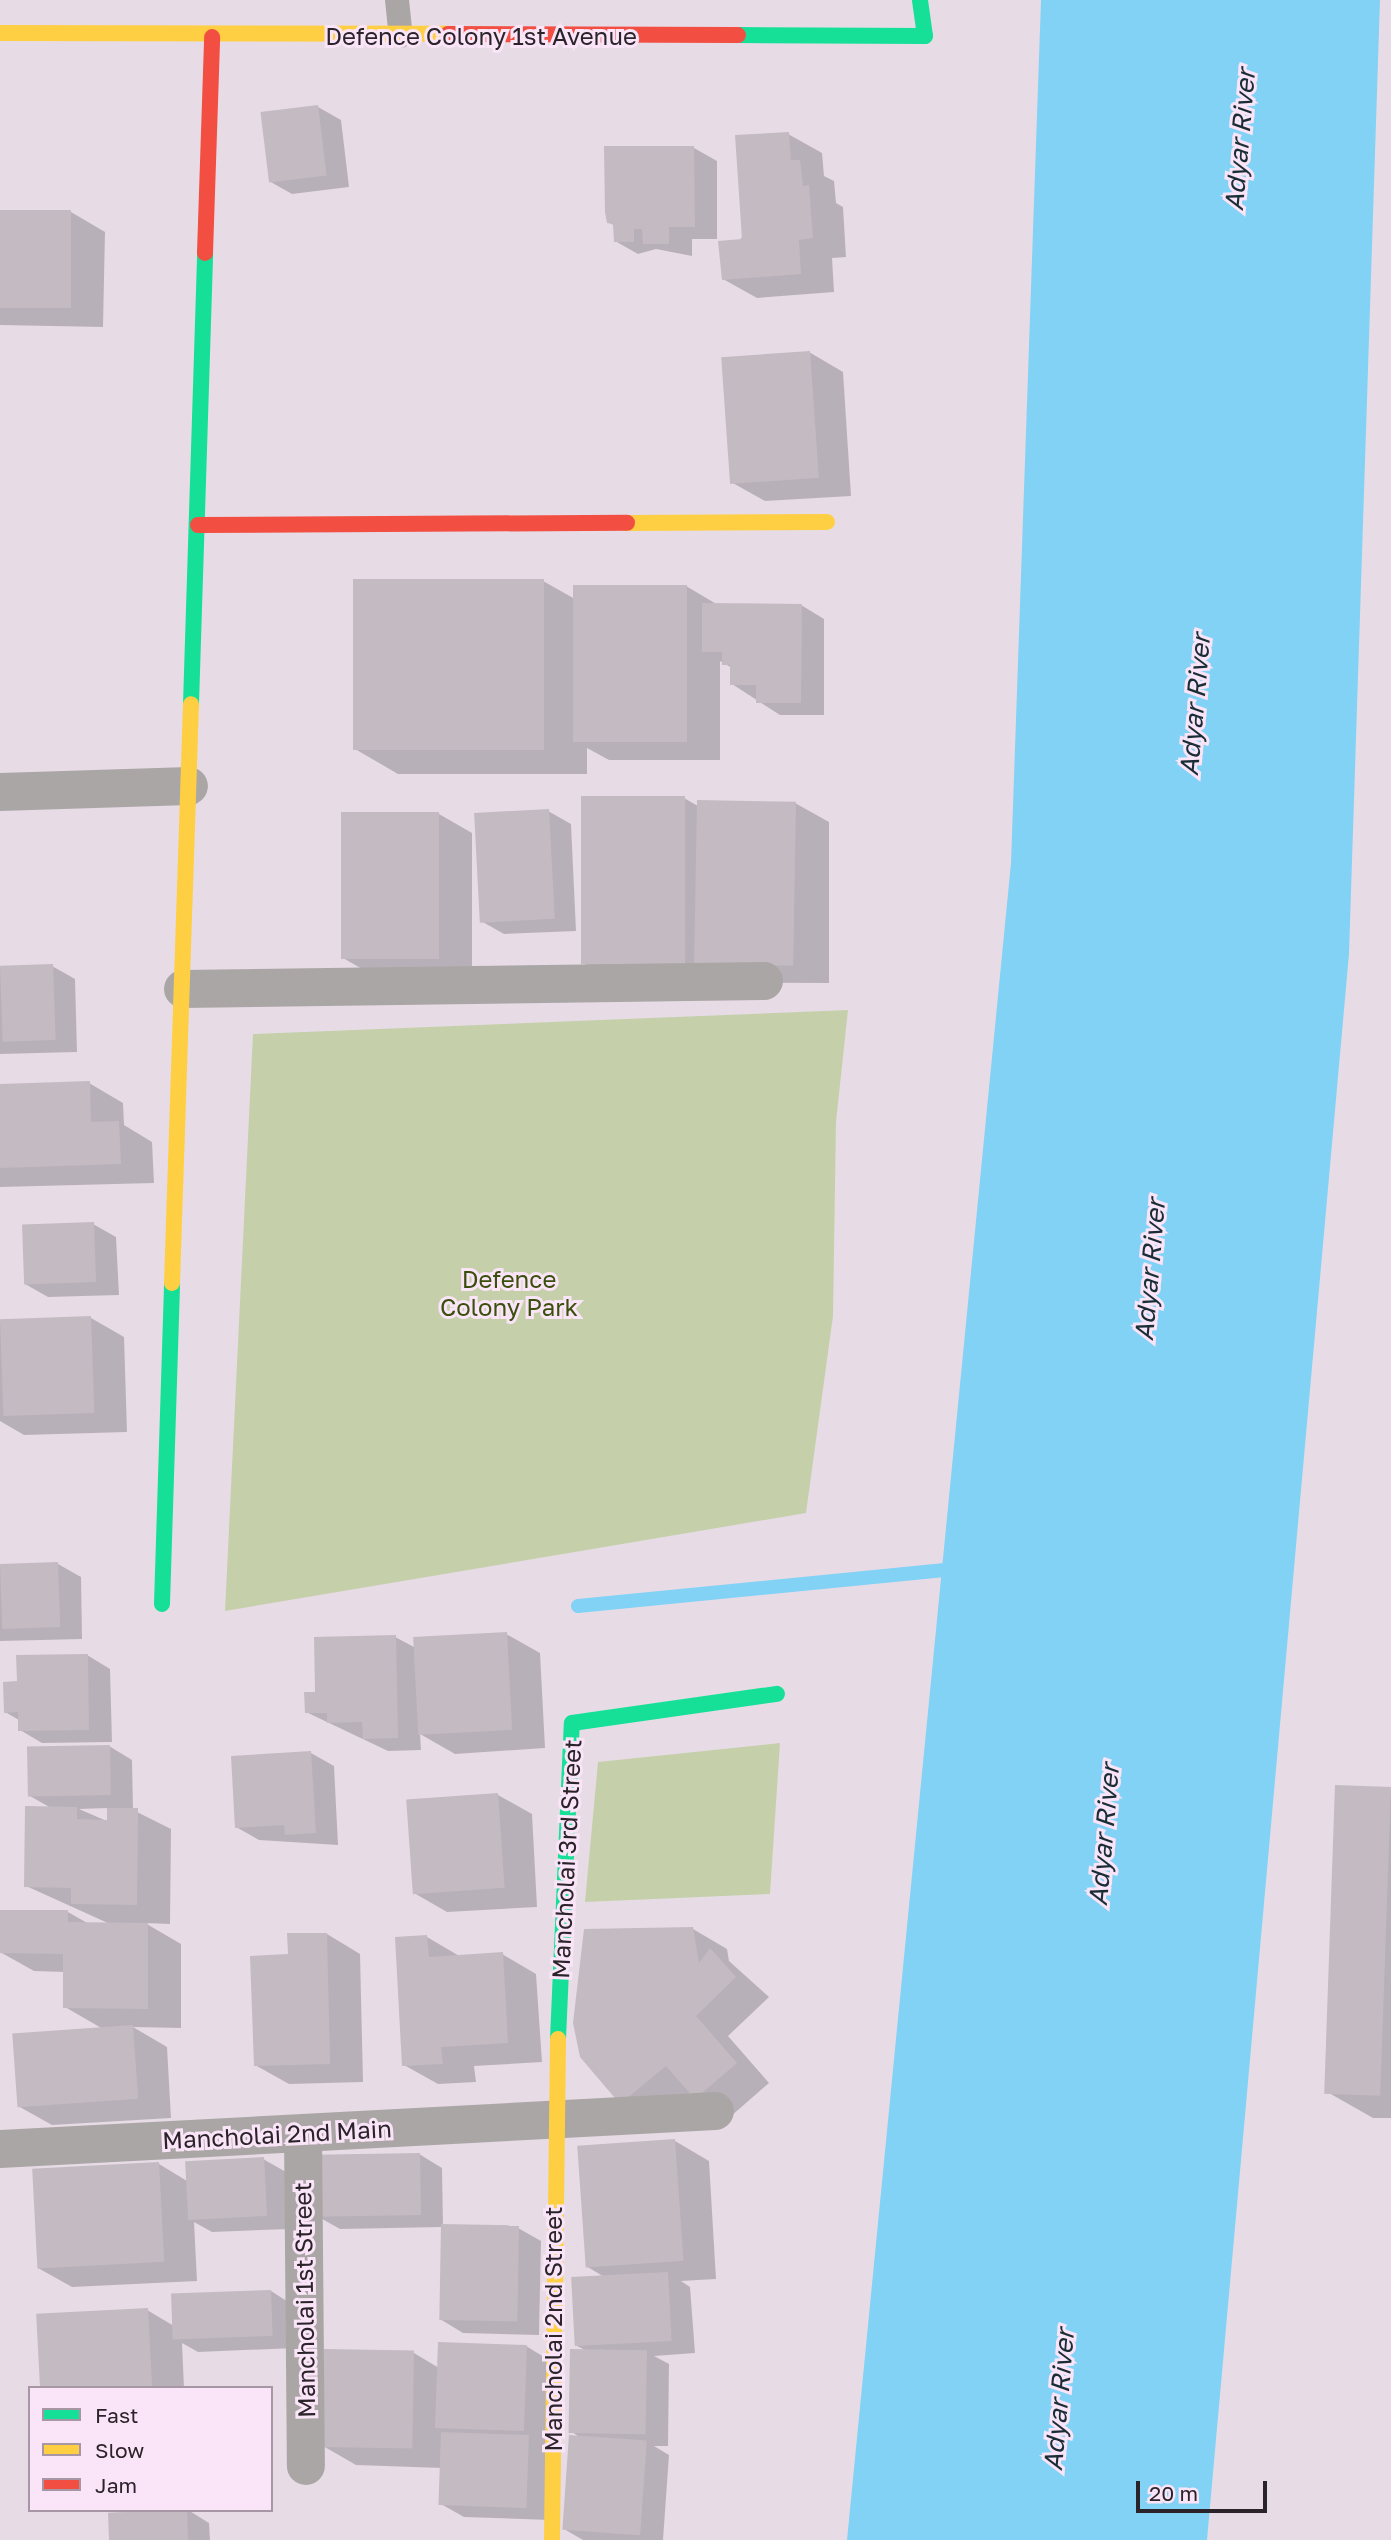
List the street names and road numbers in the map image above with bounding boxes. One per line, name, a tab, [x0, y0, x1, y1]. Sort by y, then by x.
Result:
street label: Defence Colony 1st Avenue	[325, 22, 637, 50]
street label: Mancholai 3rd Street	[545, 1738, 587, 1980]
street label: Mancholai 2nd Main	[162, 2114, 392, 2154]
street label: Mancholai 1st Street	[288, 2182, 320, 2418]
street label: Mancholai 2nd Street	[539, 2206, 567, 2452]

